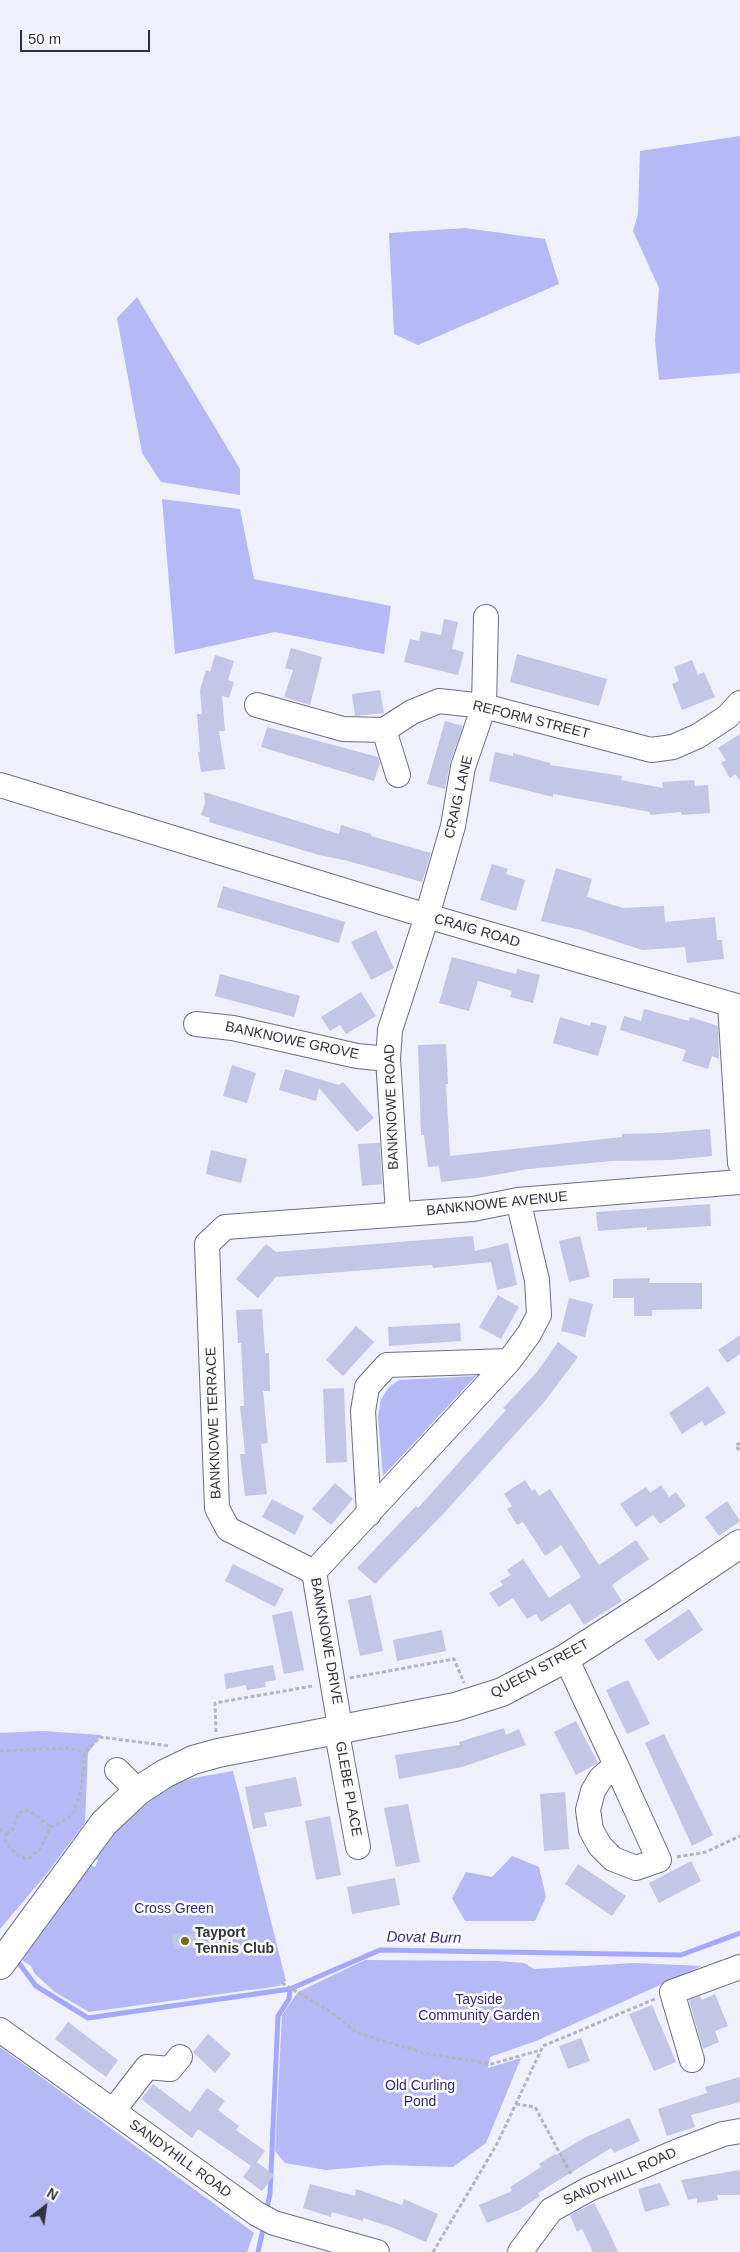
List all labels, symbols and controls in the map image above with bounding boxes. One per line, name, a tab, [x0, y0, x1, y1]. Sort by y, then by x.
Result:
scale bar	[22, 20, 152, 52]
text: 50 m	[28, 30, 61, 47]
street label: REFORM STREET	[471, 697, 591, 743]
street label: CRAIG LANE	[441, 754, 477, 840]
street label: CRAIG ROAD	[432, 911, 522, 951]
street label: BANKNOWE GROVE	[224, 1019, 360, 1063]
street label: BANKNOWE ROAD	[381, 1044, 403, 1170]
street label: BANKNOWE AVENUE	[425, 1188, 569, 1220]
street label: BANKNOWE TERRACE	[203, 1347, 225, 1499]
street label: BANKNOWE DRIVE	[307, 1576, 345, 1706]
street label: QUEEN STREET	[488, 1636, 592, 1702]
street label: GLEBE PLACE	[331, 1740, 365, 1838]
park label: Cross Green	[134, 1901, 214, 1917]
place label: Tayport Tennis Club	[195, 1925, 274, 1958]
water label: Dovat Burn	[386, 1928, 462, 1948]
marker: Tayport Tennis Club	[179, 1935, 191, 1947]
park label: Tayside Community Garden	[418, 1992, 540, 2024]
park label: Old Curling Pond	[385, 2078, 455, 2110]
street label: SANDYHILL ROAD	[126, 2116, 234, 2202]
street label: SANDYHILL ROAD	[561, 2144, 679, 2210]
north arrow	[20, 2182, 70, 2232]
text: N	[44, 2185, 61, 2203]

